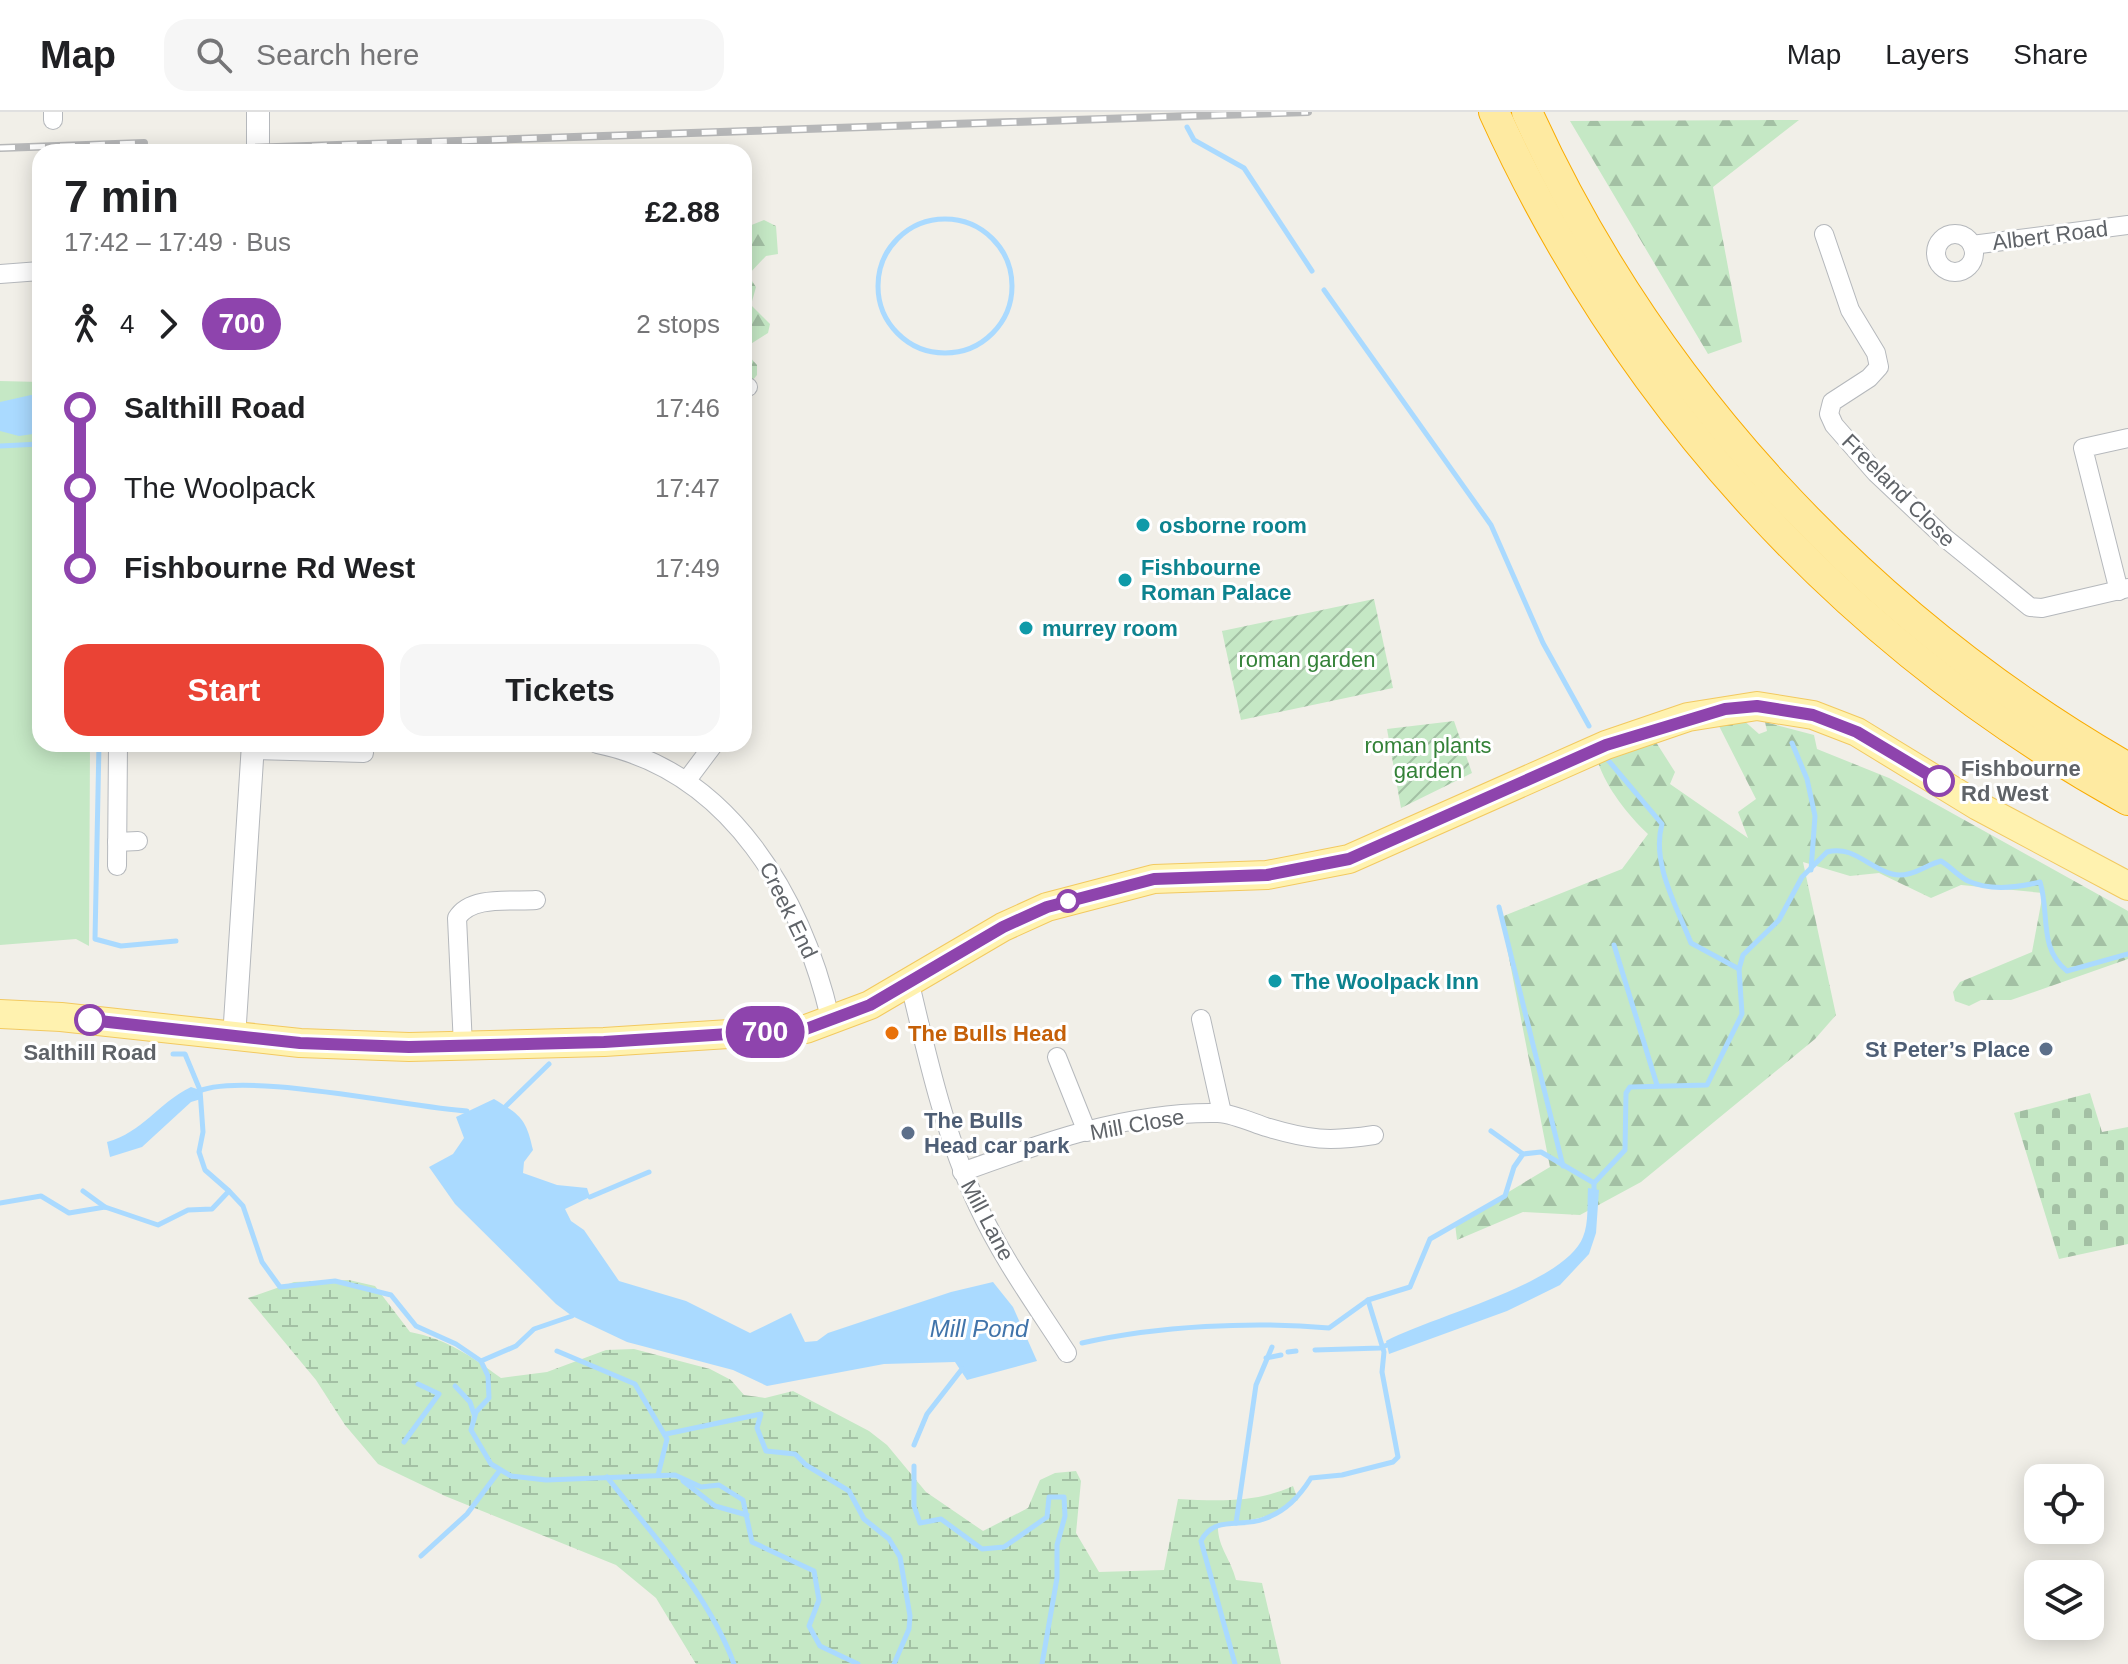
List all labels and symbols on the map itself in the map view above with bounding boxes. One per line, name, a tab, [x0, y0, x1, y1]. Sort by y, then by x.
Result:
street label: Albert Road	[1991, 216, 2109, 255]
street label: Freeland Close	[1837, 429, 1960, 552]
place label: osborne room	[1159, 513, 1307, 538]
marker: osborne room	[1134, 516, 1152, 534]
place label: Fishbourne Roman Palace	[1141, 555, 1291, 605]
marker: Fishbourne Roman Palace	[1116, 571, 1134, 589]
place label: murrey room	[1042, 616, 1178, 641]
marker: murrey room	[1017, 619, 1035, 637]
park label: roman garden	[1239, 647, 1375, 672]
park label: roman plants garden	[1364, 733, 1492, 783]
place label: Fishbourne Rd West	[1961, 756, 2081, 806]
marker: Fishbourne Rd West	[1924, 766, 1954, 796]
street label: Creek End	[755, 858, 823, 962]
unlabelled marker	[1057, 890, 1079, 912]
place label: The Woolpack Inn	[1291, 969, 1479, 994]
marker: The Woolpack Inn	[1266, 972, 1284, 990]
marker: Salthill Road	[75, 1005, 105, 1035]
line badge: 700	[719, 1006, 811, 1058]
place label: The Bulls Head	[908, 1021, 1067, 1046]
marker: The Bulls Head	[883, 1024, 901, 1042]
place label: St Peter’s Place	[1865, 1037, 2030, 1062]
place label: Salthill Road	[23, 1040, 157, 1065]
marker: St Peter’s Place	[2037, 1040, 2055, 1058]
street label: Mill Close	[1088, 1104, 1186, 1145]
place label: The Bulls Head car park	[924, 1108, 1070, 1158]
marker: The Bulls Head car park	[899, 1124, 917, 1142]
street label: Mill Lane	[956, 1175, 1019, 1265]
water label: Mill Pond	[930, 1315, 1029, 1342]

